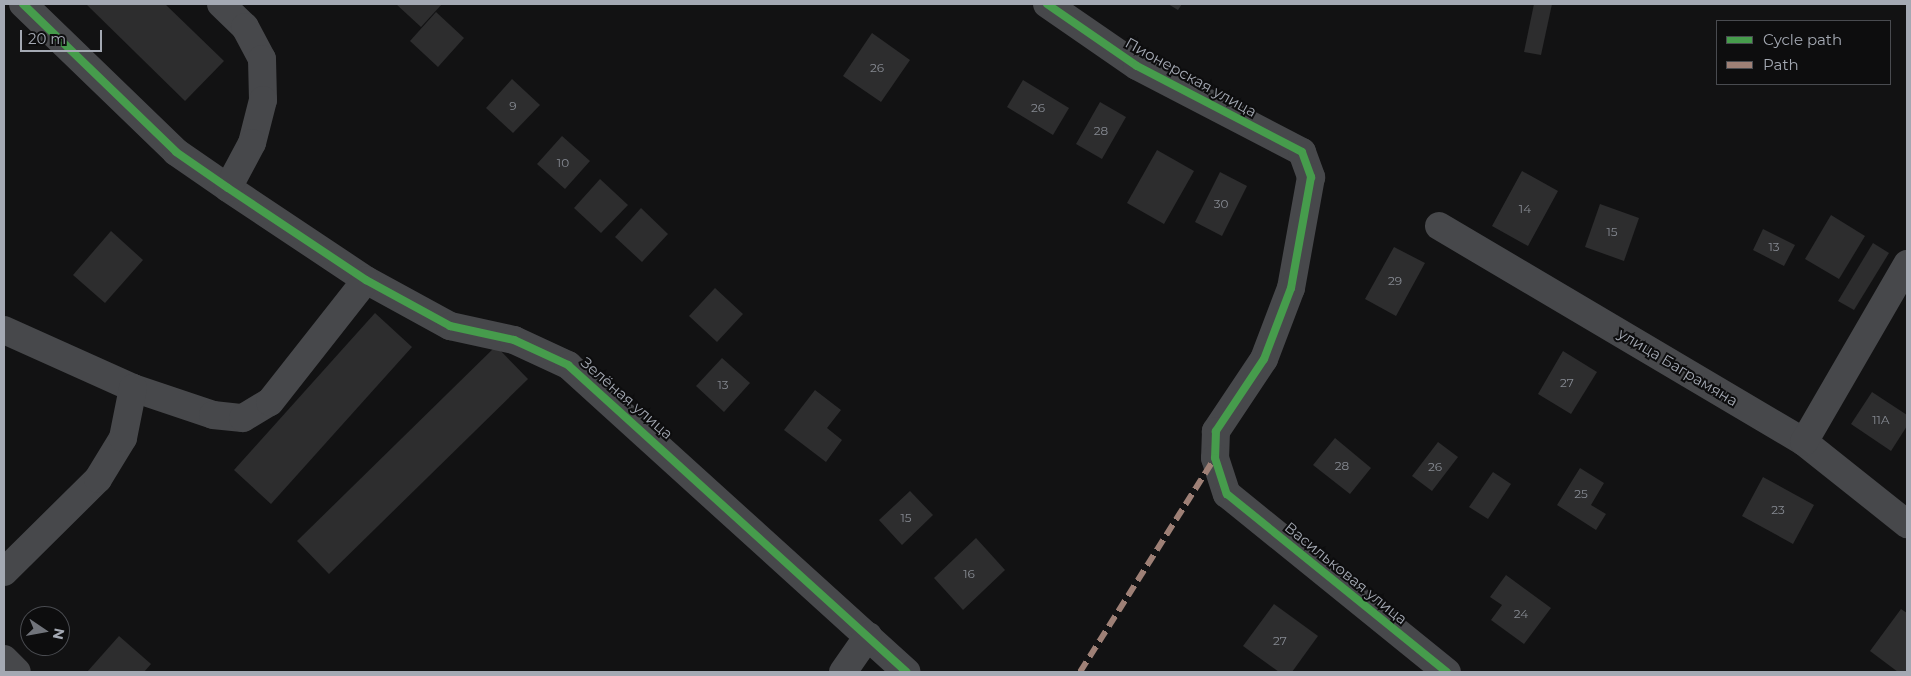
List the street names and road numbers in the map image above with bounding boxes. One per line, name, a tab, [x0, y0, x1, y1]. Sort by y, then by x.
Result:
street label: Пионерская улица	[1122, 33, 1260, 121]
street label: улица Баграмяна	[1615, 324, 1741, 410]
street label: Зелёная улица	[577, 353, 677, 443]
street label: Васильковая улица	[1281, 518, 1411, 628]

